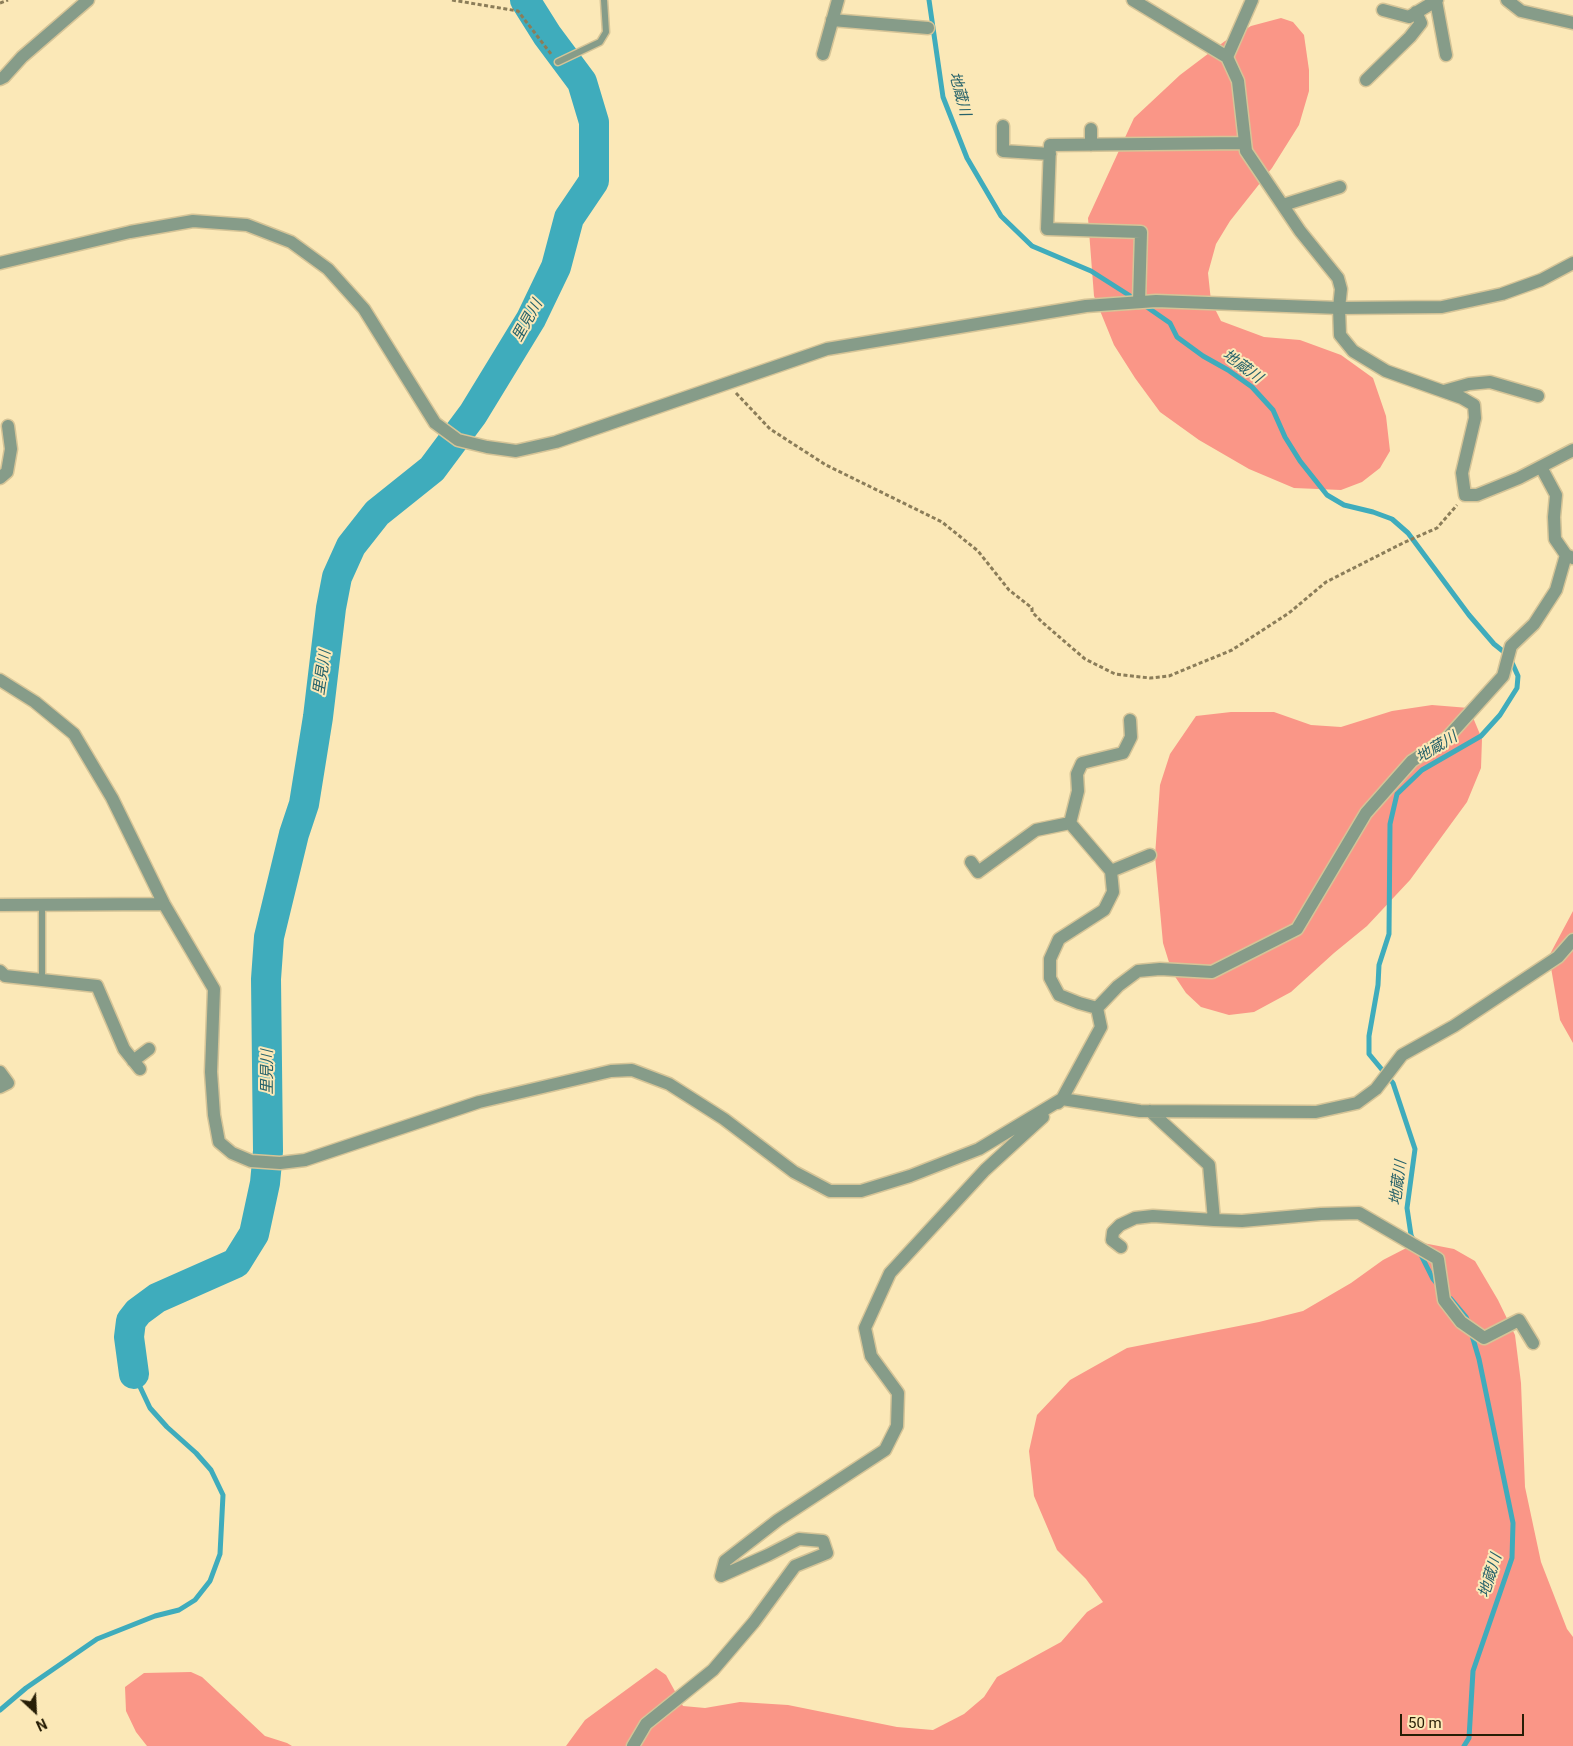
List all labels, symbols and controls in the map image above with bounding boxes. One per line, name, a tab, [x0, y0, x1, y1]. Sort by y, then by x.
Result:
water label: 地蔵川	[944, 70, 974, 118]
water label: 里見川	[509, 297, 547, 345]
water label: 地蔵川	[1219, 346, 1265, 388]
water label: 里見川	[311, 649, 335, 697]
water label: 地蔵川	[1413, 729, 1461, 767]
water label: 里見川	[259, 1050, 277, 1094]
water label: 地蔵川	[1387, 1160, 1411, 1206]
water label: 地蔵川	[1476, 1552, 1506, 1600]
north arrow	[10, 1686, 60, 1736]
scale bar	[1403, 1704, 1527, 1736]
text: 50 m	[1408, 1714, 1442, 1732]
text: N	[33, 1715, 49, 1734]

